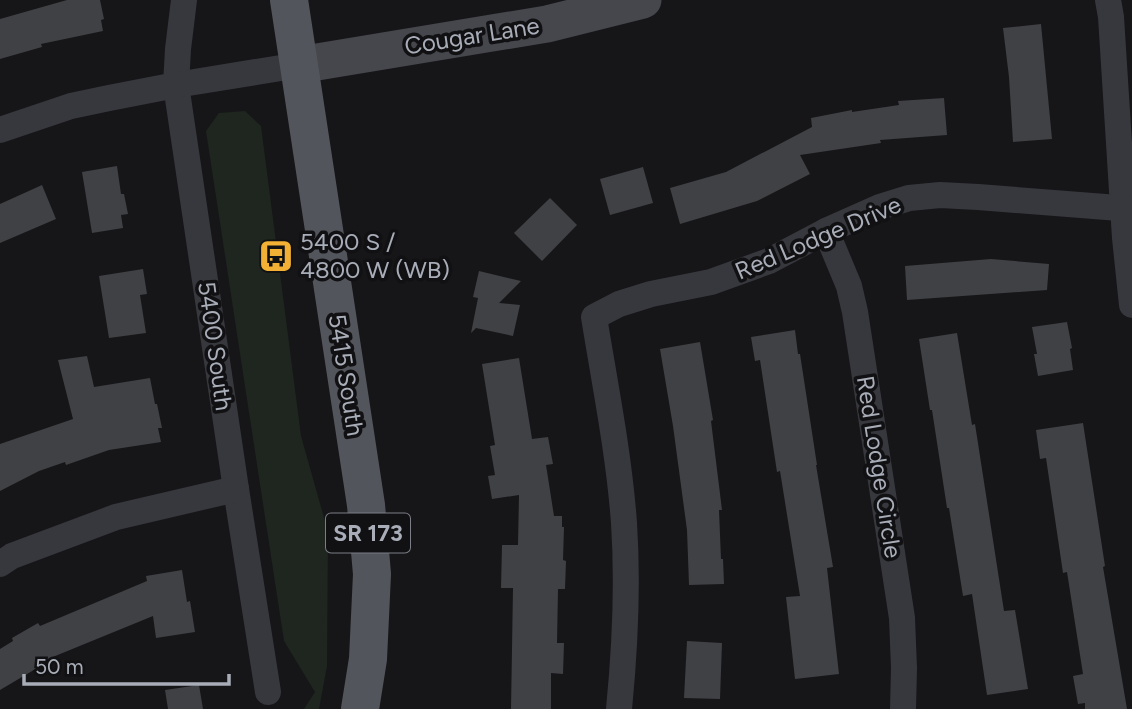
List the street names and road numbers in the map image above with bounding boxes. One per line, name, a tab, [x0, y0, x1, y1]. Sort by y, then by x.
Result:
street label: Cougar Lane	[402, 11, 541, 60]
street label: Red Lodge Drive	[731, 190, 905, 286]
street label: 5400 South	[192, 280, 239, 412]
street label: 5415 South	[323, 312, 370, 438]
street label: Red Lodge Circle	[851, 374, 908, 560]
road number: SR 173	[326, 513, 410, 552]

